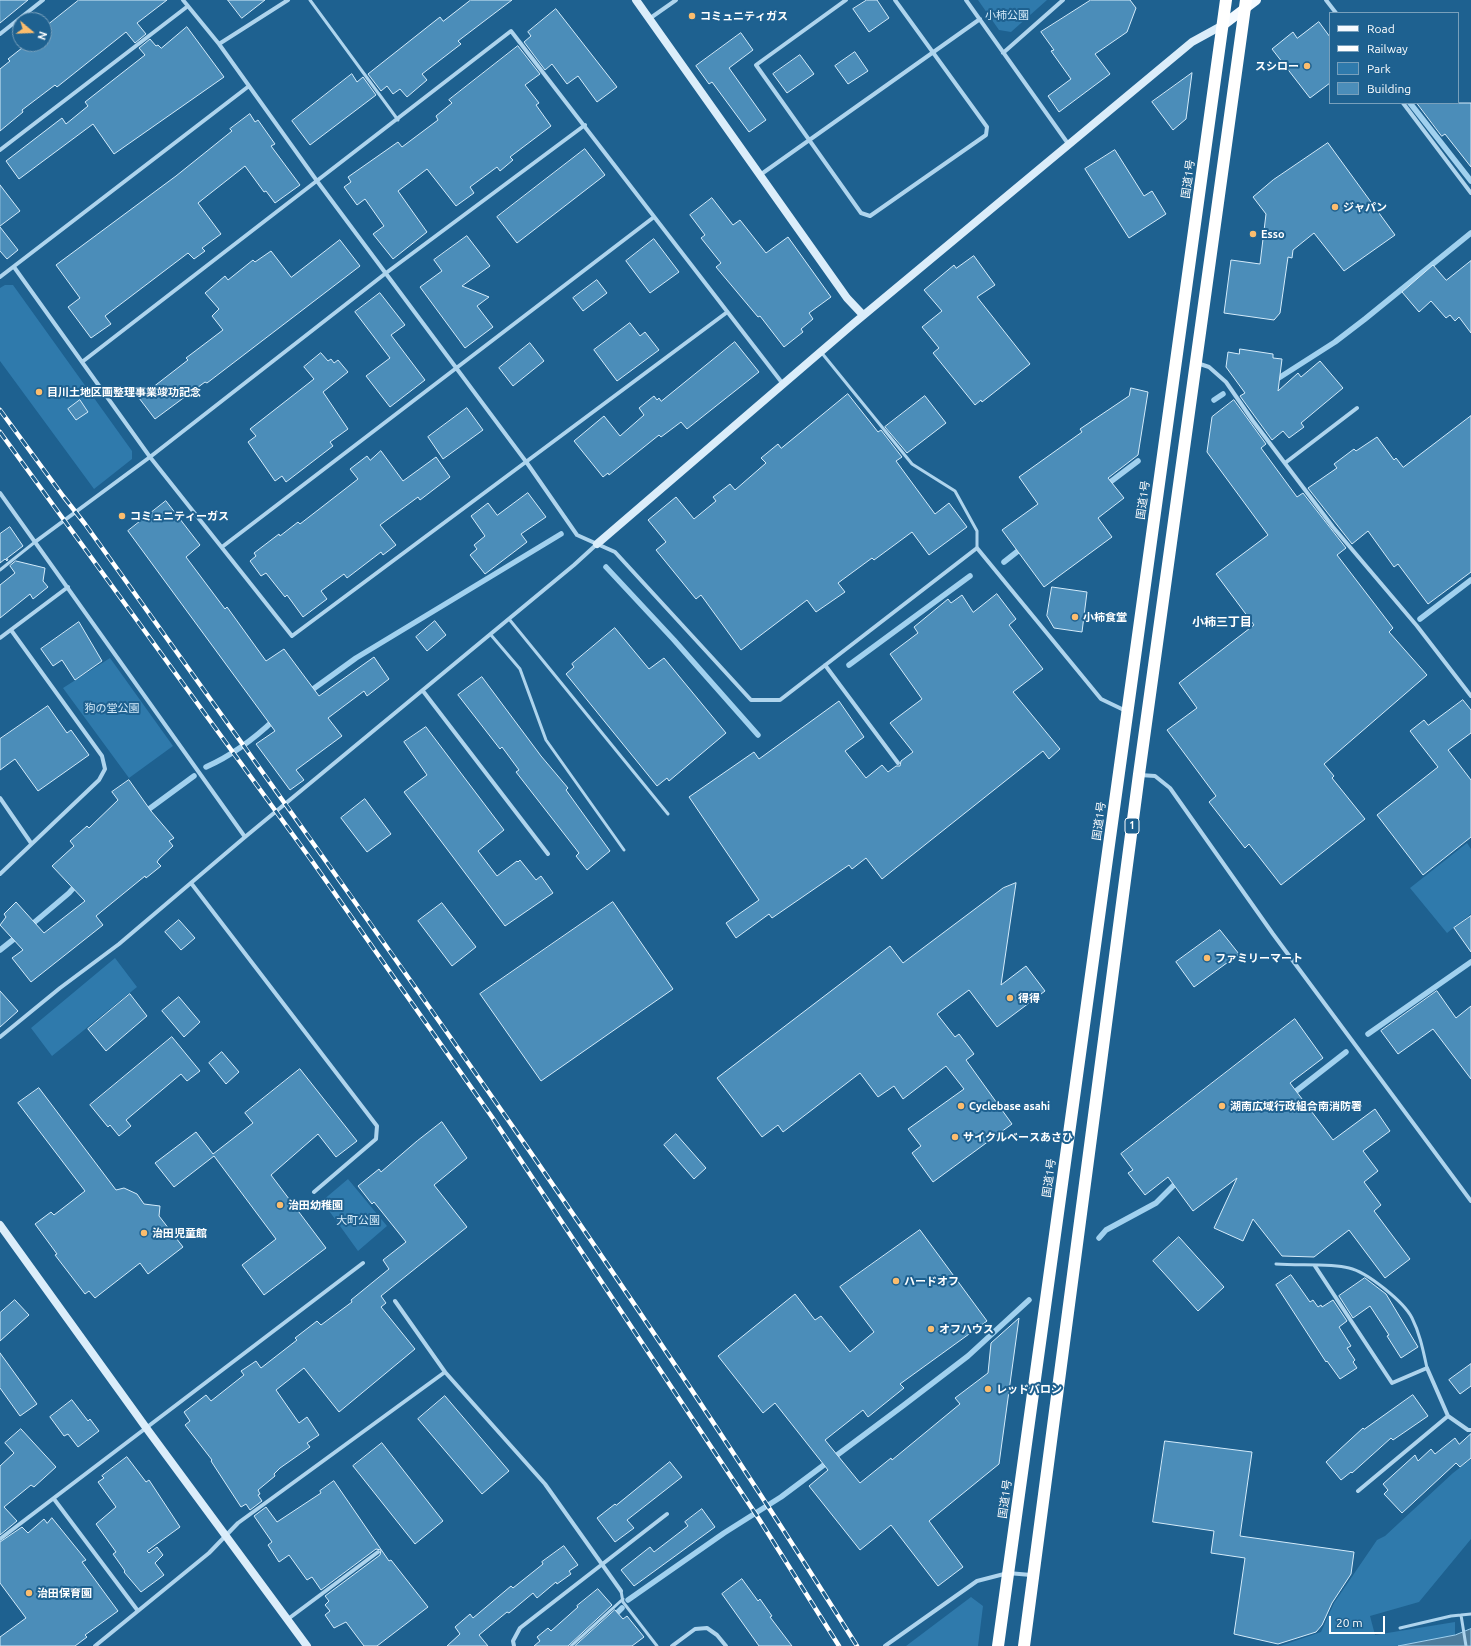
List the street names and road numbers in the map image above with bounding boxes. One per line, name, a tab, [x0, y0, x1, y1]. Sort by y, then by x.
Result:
street label: 国道1号	[1179, 159, 1197, 199]
street label: 国道1号	[1134, 480, 1152, 520]
street label: 国道1号	[1090, 801, 1108, 841]
road number: 1	[1125, 818, 1139, 834]
street label: 国道1号	[1040, 1158, 1058, 1198]
street label: 国道1号	[996, 1479, 1014, 1519]

